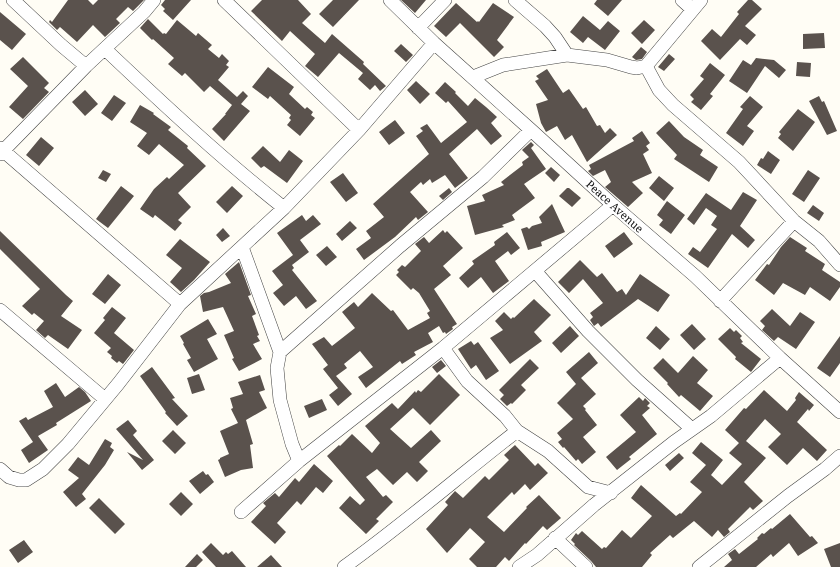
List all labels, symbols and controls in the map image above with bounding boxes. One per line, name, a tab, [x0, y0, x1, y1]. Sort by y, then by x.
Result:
street label: Peace Avenue	[583, 176, 647, 236]

